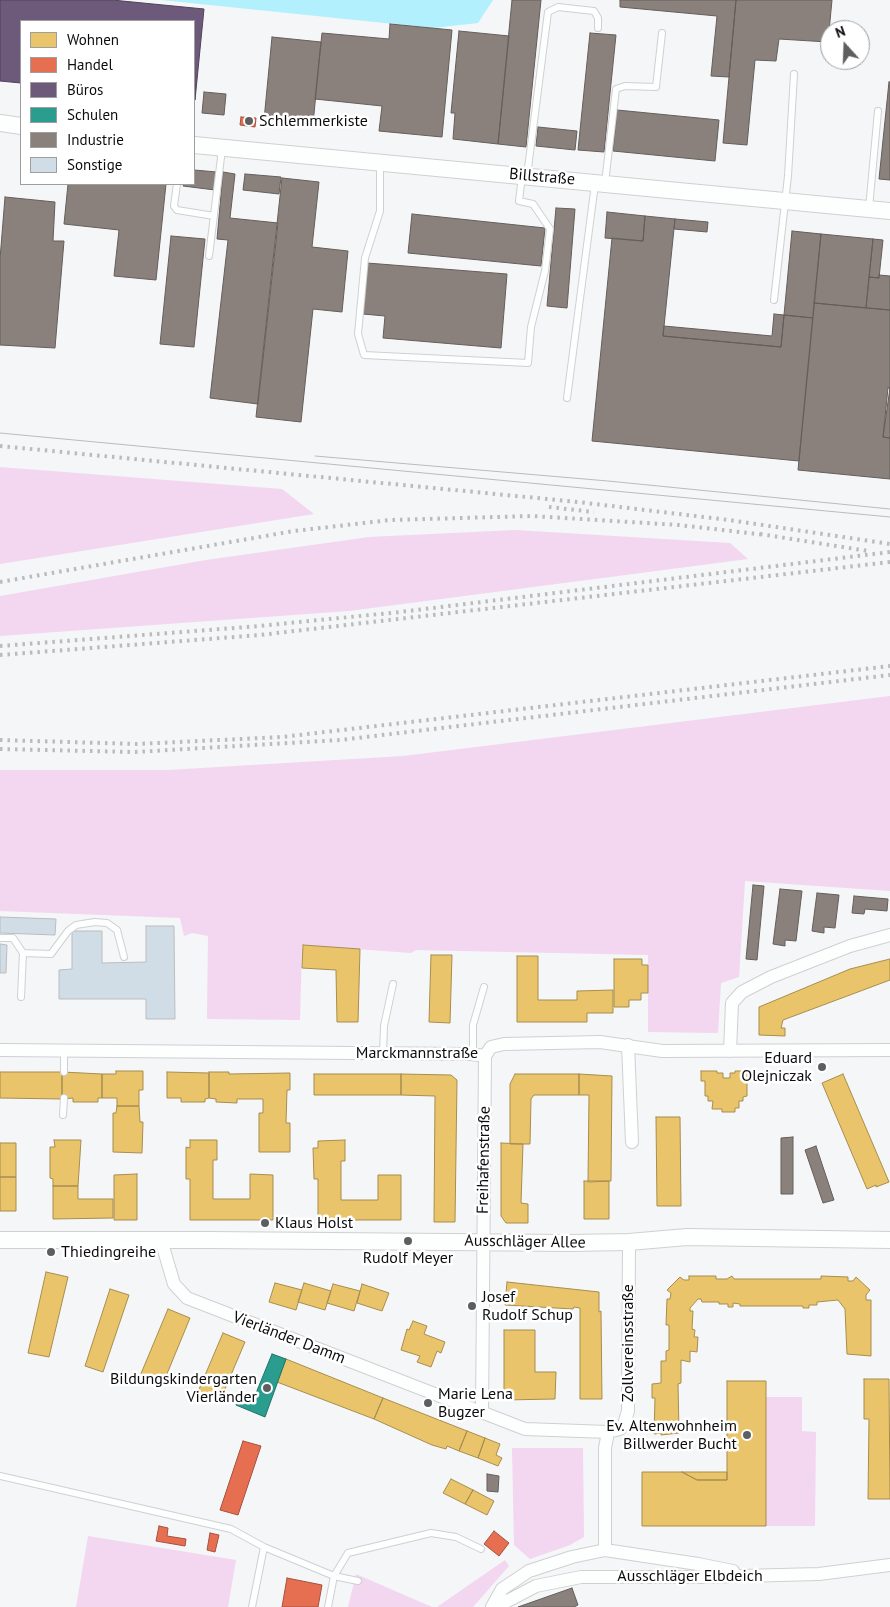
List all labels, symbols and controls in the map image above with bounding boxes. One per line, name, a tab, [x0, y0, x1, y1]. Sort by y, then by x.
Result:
legend	[20, 20, 195, 185]
north arrow	[820, 20, 870, 70]
text: N	[833, 22, 848, 42]
text: Wohnen	[67, 30, 119, 49]
text: Handel	[67, 55, 113, 74]
text: Büros	[67, 80, 103, 99]
text: Schulen	[67, 105, 118, 124]
place label: Schlemmerkiste	[259, 111, 368, 131]
marker: Schlemmerkiste	[243, 115, 255, 127]
text: Industrie	[67, 130, 124, 149]
text: Sonstige	[67, 155, 122, 174]
street label: Billstraße	[508, 165, 576, 189]
street label: Marckmannstraße	[356, 1043, 478, 1063]
place label: Eduard Olejniczak	[741, 1048, 812, 1086]
marker: Eduard Olejniczak	[816, 1061, 828, 1073]
street label: Freihafenstraße	[473, 1106, 495, 1214]
place label: Klaus Holst	[275, 1213, 353, 1233]
marker: Klaus Holst	[259, 1217, 271, 1229]
street label: Ausschläger Allee	[464, 1231, 586, 1253]
marker: Rudolf Meyer	[402, 1235, 414, 1247]
place label: Thiedingreihe	[61, 1242, 156, 1262]
marker: Thiedingreihe	[45, 1246, 57, 1258]
place label: Rudolf Meyer	[363, 1248, 453, 1268]
street label: Zollvereinsstraße	[618, 1284, 638, 1402]
place label: Josef Rudolf Schup	[482, 1287, 573, 1325]
marker: Josef Rudolf Schup	[466, 1300, 478, 1312]
street label: Vierländer Damm	[230, 1308, 348, 1368]
place label: Bildungskindergarten Vierländer	[110, 1369, 257, 1407]
marker: Bildungskindergarten Vierländer	[261, 1382, 273, 1394]
place label: Marie Lena Bugzer	[438, 1384, 513, 1422]
marker: Marie Lena Bugzer	[422, 1397, 434, 1409]
place label: Ev. Altenwohnheim Billwerder Bucht	[606, 1416, 737, 1454]
marker: Ev. Altenwohnheim Billwerder Bucht	[741, 1429, 753, 1441]
street label: Ausschläger Elbdeich	[617, 1566, 763, 1586]

